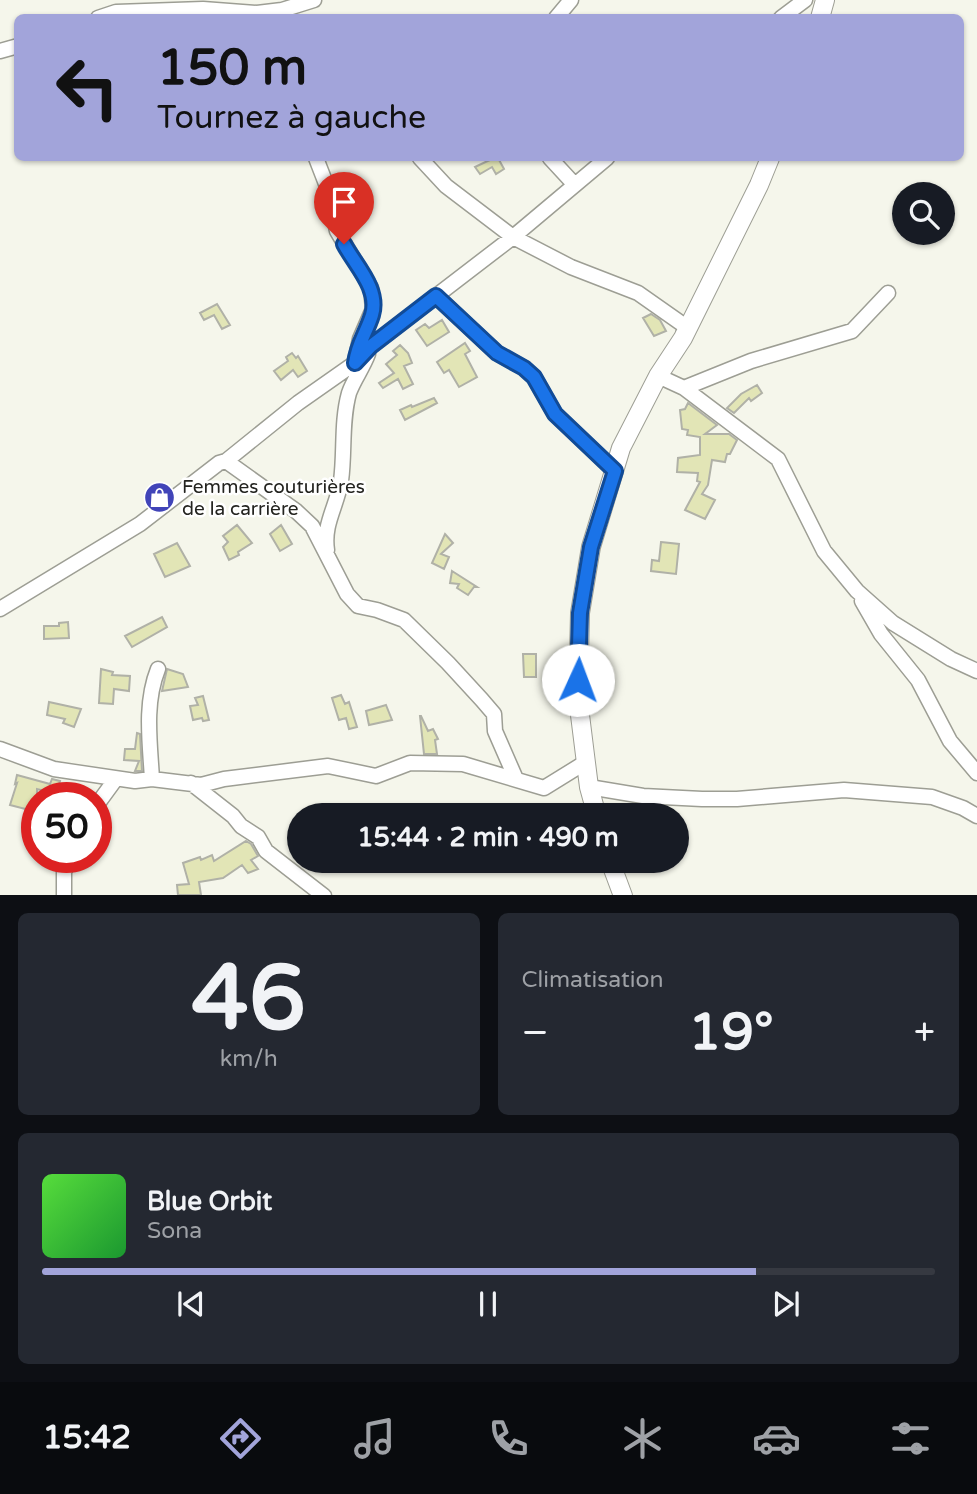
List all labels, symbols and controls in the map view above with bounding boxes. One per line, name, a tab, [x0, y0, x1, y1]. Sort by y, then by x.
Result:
text: 150 m	[157, 39, 307, 98]
icon: left	[42, 42, 133, 133]
text: Tournez à gauche	[157, 99, 426, 137]
pin	[314, 172, 374, 244]
map controls	[892, 182, 955, 245]
button: search	[892, 182, 955, 245]
icon: arrive	[325, 183, 363, 221]
place label: Femmes couturières de la carrière	[182, 476, 365, 520]
shop icon: Femmes couturières de la carrière	[142, 481, 176, 515]
position arrow	[541, 643, 615, 717]
speed limit sign: 50	[21, 782, 112, 873]
text: 15:44 · 2 min · 490 m	[357, 822, 619, 853]
text: 46	[192, 944, 306, 1054]
text: Climatisation	[522, 966, 663, 994]
text: 19°	[689, 1001, 774, 1064]
text: −	[522, 1010, 549, 1056]
text: +	[914, 1010, 935, 1056]
text: km/h	[220, 1045, 278, 1073]
text: Blue Orbit	[147, 1186, 272, 1217]
text: Sona	[147, 1217, 202, 1245]
icon: previous	[172, 1285, 210, 1323]
icon: pause	[469, 1285, 507, 1323]
icon: next	[767, 1285, 805, 1323]
icon: directions	[216, 1414, 265, 1463]
icon: music	[350, 1414, 399, 1463]
icon: phone	[484, 1414, 533, 1463]
icon: climate	[618, 1414, 667, 1463]
icon: car	[752, 1414, 801, 1463]
icon: filters	[886, 1414, 935, 1463]
text: 15:42	[42, 1419, 131, 1457]

